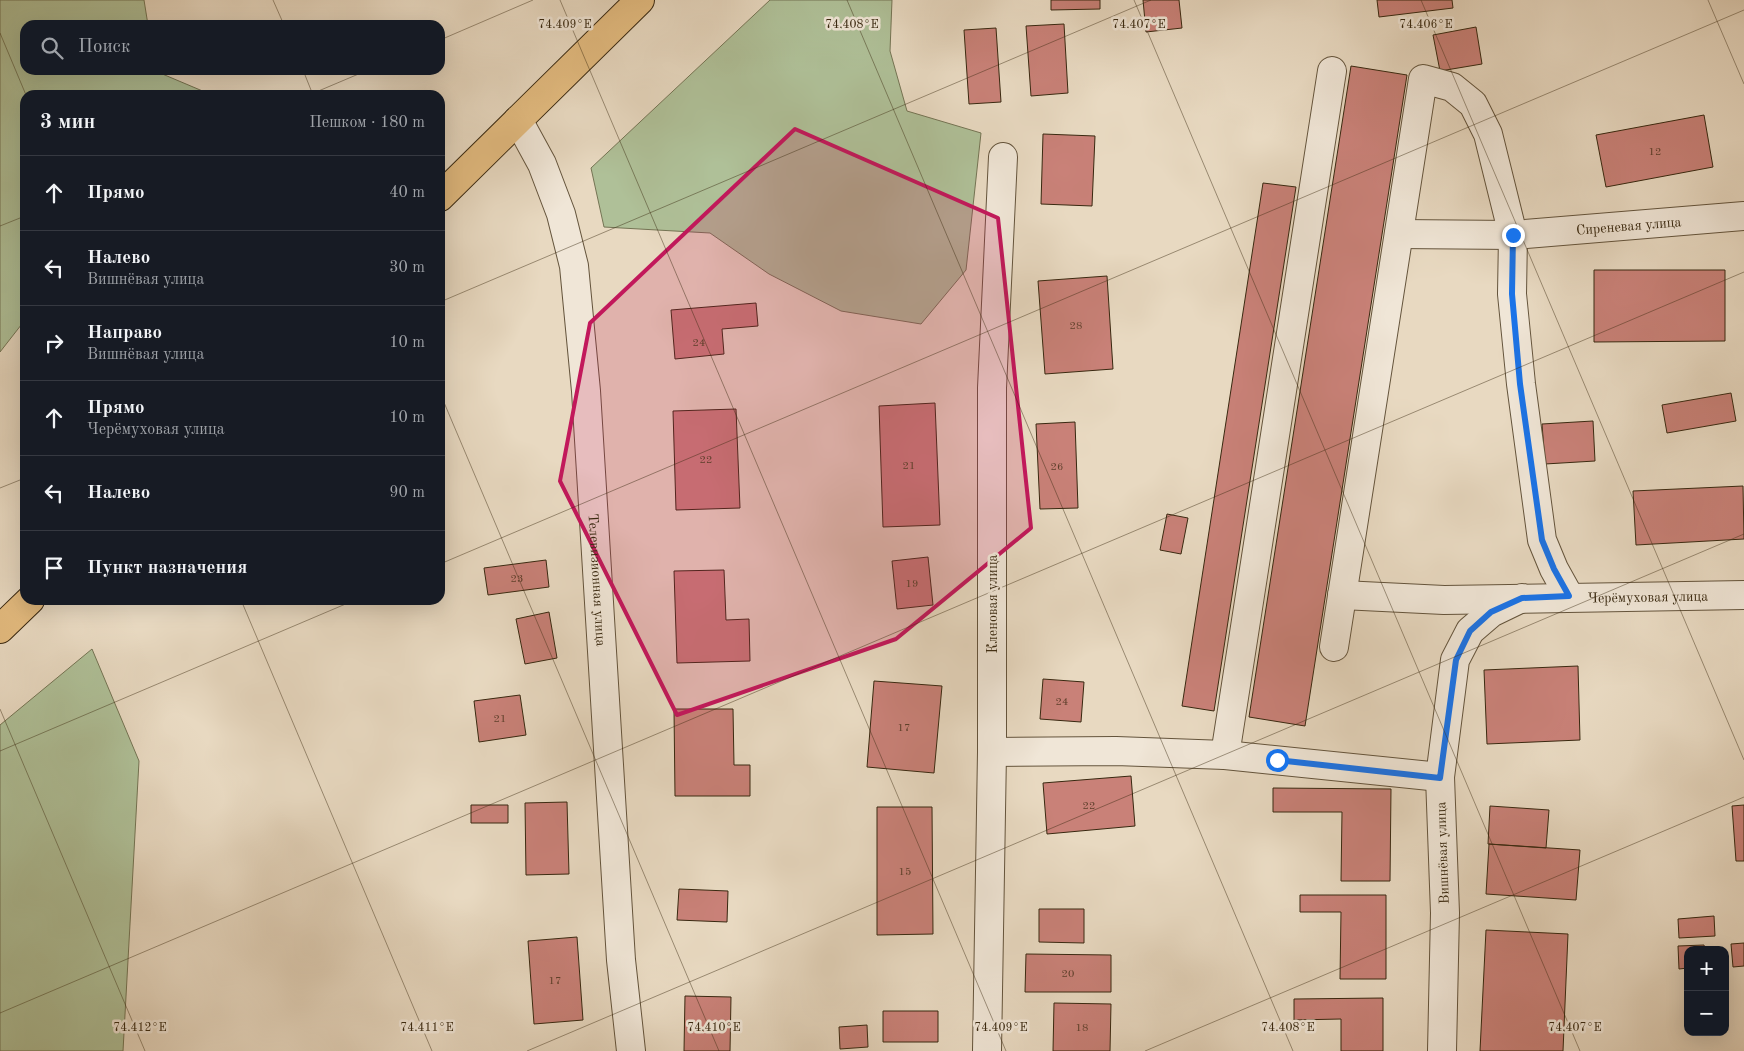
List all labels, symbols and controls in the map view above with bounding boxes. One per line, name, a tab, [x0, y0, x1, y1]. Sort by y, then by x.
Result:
text: 74.409°E	[538, 19, 592, 31]
text: 74.408°E	[825, 19, 879, 31]
text: 74.407°E	[1112, 19, 1166, 31]
text: 74.406°E	[1399, 19, 1453, 31]
search box	[20, 20, 445, 75]
icon: search	[38, 34, 66, 62]
text: Поиск	[78, 38, 130, 57]
text: 3 мин	[40, 112, 95, 133]
text: Пешком · 180 m	[309, 115, 425, 131]
house number: 12	[1649, 147, 1661, 158]
icon: ahead	[40, 179, 68, 207]
text: Прямо	[87, 184, 145, 203]
text: 40 m	[389, 185, 425, 201]
street label: Сиреневая улица	[1576, 215, 1682, 238]
route end	[1502, 224, 1525, 247]
text: Налево	[87, 249, 150, 268]
icon: left	[40, 254, 68, 282]
text: 30 m	[389, 260, 425, 276]
text: Вишнёвая улица	[87, 272, 204, 288]
house number: 28	[1070, 321, 1082, 332]
text: Направо	[87, 324, 162, 343]
icon: right	[40, 329, 68, 357]
text: 10 m	[389, 335, 425, 351]
house number: 24	[693, 338, 705, 349]
text: Вишнёвая улица	[87, 347, 204, 363]
text: Прямо	[87, 399, 145, 418]
icon: ahead	[40, 404, 68, 432]
text: 10 m	[389, 410, 425, 426]
text: Черёмуховая улица	[87, 422, 225, 438]
house number: 22	[700, 455, 712, 466]
house number: 21	[903, 461, 915, 472]
house number: 26	[1051, 462, 1063, 473]
icon: left	[40, 479, 68, 507]
text: Налево	[87, 484, 150, 503]
text: 90 m	[389, 485, 425, 501]
street label: Телевизионная улица	[586, 513, 608, 647]
icon: arrive	[40, 554, 68, 582]
street label: Кленовая улица	[986, 554, 1000, 653]
text: Пункт назначения	[87, 559, 247, 578]
house number: 23	[511, 574, 523, 585]
house number: 19	[906, 579, 918, 590]
street label: Черёмуховая улица	[1587, 590, 1708, 606]
house number: 24	[1056, 697, 1068, 708]
house number: 21	[494, 714, 506, 725]
house number: 17	[898, 723, 910, 734]
route start	[1266, 749, 1289, 772]
house number: 22	[1083, 801, 1095, 812]
street label: Вишнёвая улица	[1434, 801, 1452, 904]
house number: 15	[899, 867, 911, 878]
map controls	[1684, 946, 1729, 1036]
button: +	[1684, 946, 1729, 991]
house number: 20	[1062, 969, 1074, 980]
house number: 17	[549, 976, 561, 987]
button: −	[1684, 991, 1729, 1036]
text: 74.412°E	[113, 1022, 167, 1034]
text: 74.411°E	[400, 1022, 454, 1034]
text: 74.410°E	[687, 1022, 741, 1034]
text: 74.409°E	[974, 1022, 1028, 1034]
text: 74.408°E	[1261, 1022, 1315, 1034]
text: 74.407°E	[1548, 1022, 1602, 1034]
house number: 18	[1076, 1023, 1088, 1034]

